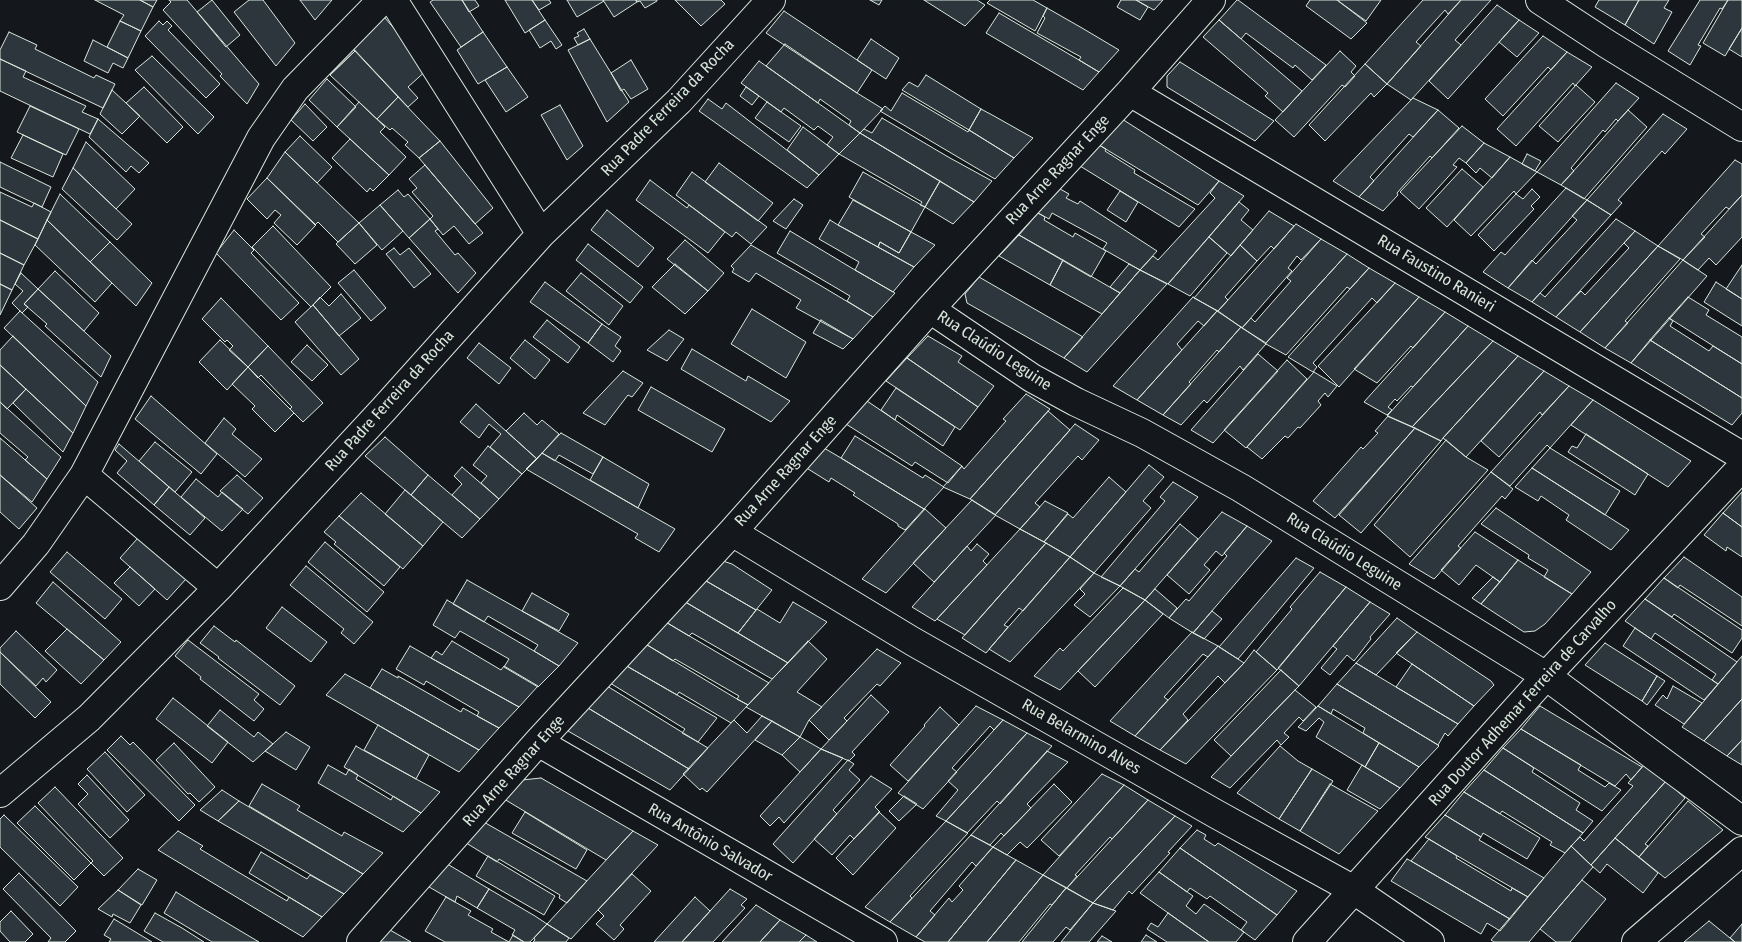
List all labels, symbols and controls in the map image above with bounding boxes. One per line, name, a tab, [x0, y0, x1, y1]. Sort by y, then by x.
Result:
street label: Rua Padre Ferreira da Rocha	[597, 35, 739, 181]
street label: Rua Arne Ragnar Enge	[1002, 111, 1114, 229]
street label: Rua Faustino Ranieri	[1374, 231, 1498, 317]
street label: Rua Claúdio Leguine	[933, 307, 1055, 395]
street label: Rua Padre Ferreira da Rocha	[322, 326, 458, 476]
street label: Rua Arne Ragnar Enge	[731, 411, 841, 531]
street label: Rua Claúdio Leguine	[1283, 509, 1405, 595]
street label: Rua Doutor Adhemar Ferreira de Carvalho	[1425, 596, 1621, 810]
street label: Rua Belarmino Alves	[1018, 695, 1144, 779]
street label: Rua Arne Ragnar Enge	[459, 711, 569, 831]
street label: Rua Antônio Salvador	[644, 800, 776, 886]

